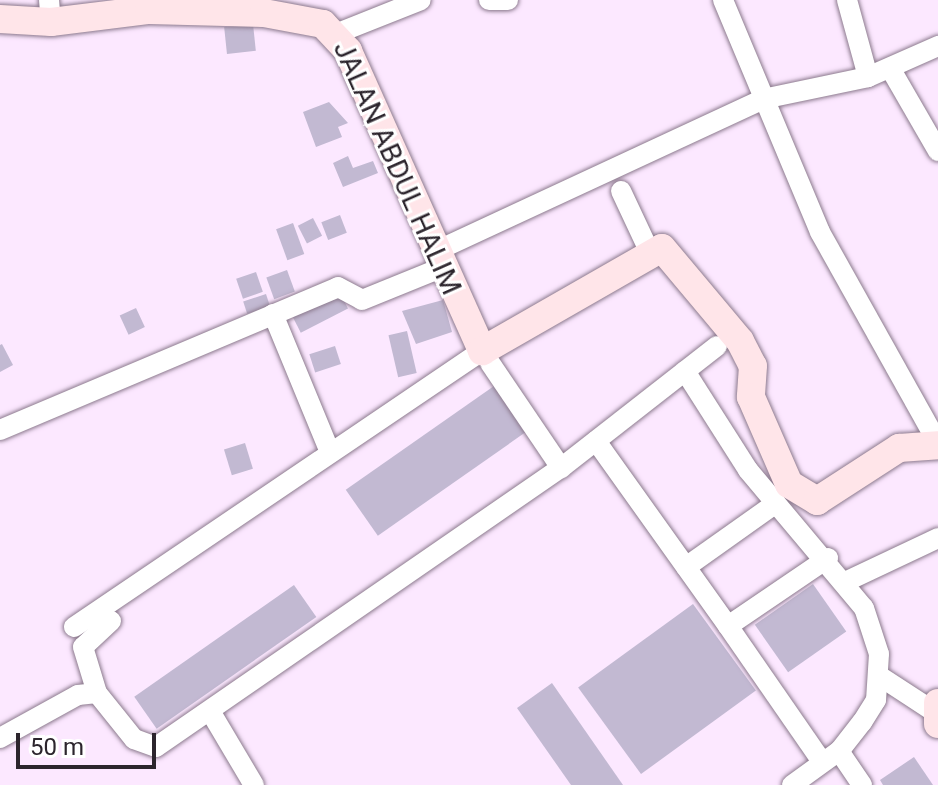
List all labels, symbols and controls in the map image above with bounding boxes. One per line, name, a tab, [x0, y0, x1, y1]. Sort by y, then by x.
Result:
street label: JALAN ABDUL HALIM	[326, 36, 468, 300]
scale bar	[20, 717, 160, 767]
text: 50 m	[30, 733, 84, 761]

